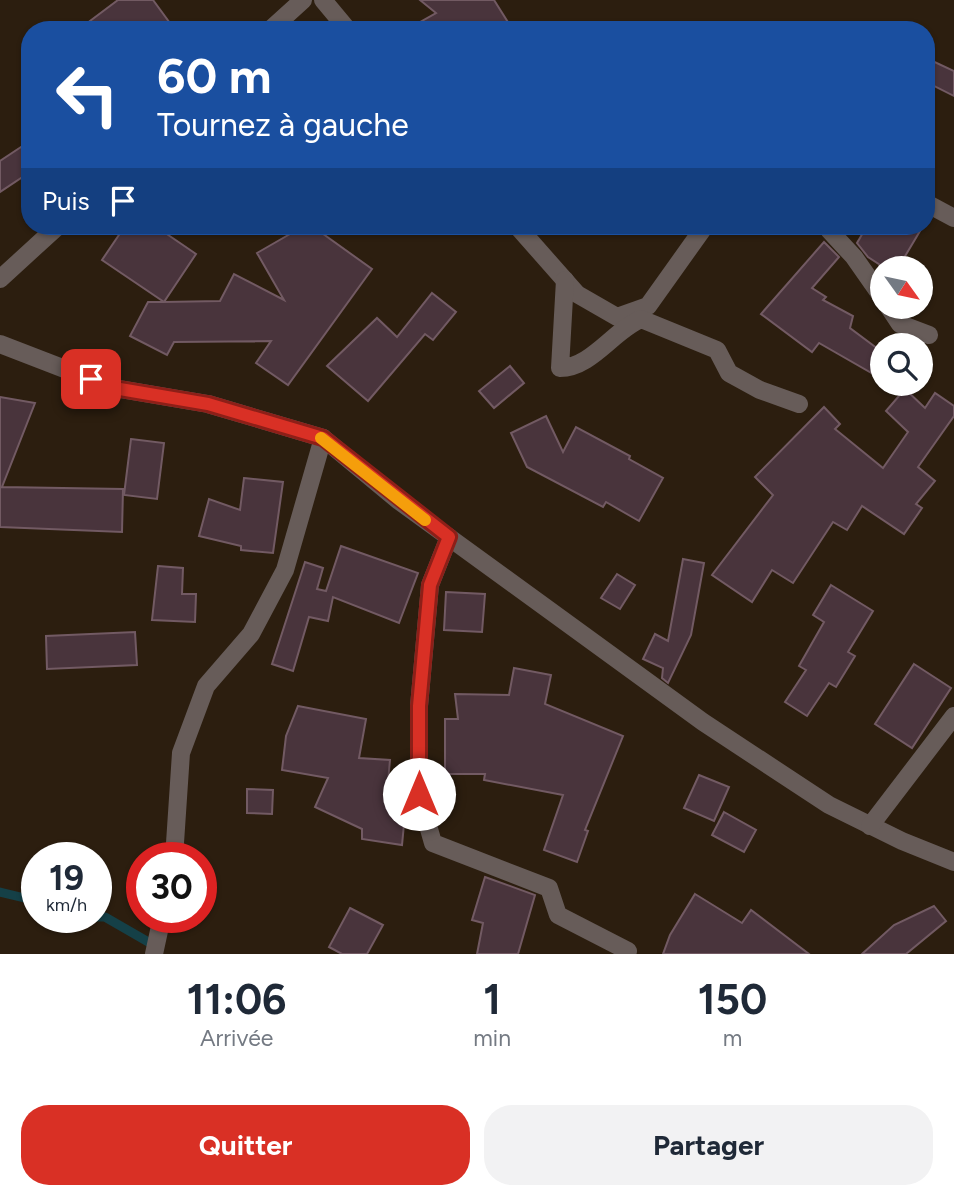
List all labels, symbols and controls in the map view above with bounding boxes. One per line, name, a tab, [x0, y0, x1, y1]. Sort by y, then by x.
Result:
text: 60 m	[157, 46, 272, 105]
icon: left	[42, 49, 133, 140]
text: Tournez à gauche	[157, 106, 409, 144]
icon: arrive	[104, 182, 142, 220]
text: Puis	[42, 185, 90, 217]
north arrow	[870, 256, 933, 318]
map controls	[870, 256, 933, 396]
button: search	[870, 333, 933, 396]
pin	[61, 349, 121, 409]
icon: arrive	[72, 360, 110, 398]
position arrow	[382, 757, 456, 831]
speed limit sign: 30	[126, 842, 217, 933]
text: 19	[49, 857, 84, 899]
text: km/h	[46, 894, 87, 916]
text: 11:06	[187, 974, 286, 1025]
text: 1	[483, 974, 501, 1025]
text: 150	[698, 974, 767, 1025]
text: Arrivée	[200, 1024, 273, 1052]
text: min	[473, 1024, 511, 1052]
text: m	[723, 1024, 742, 1052]
button: Quitter	[21, 1105, 470, 1185]
button: Partager	[484, 1105, 933, 1185]

